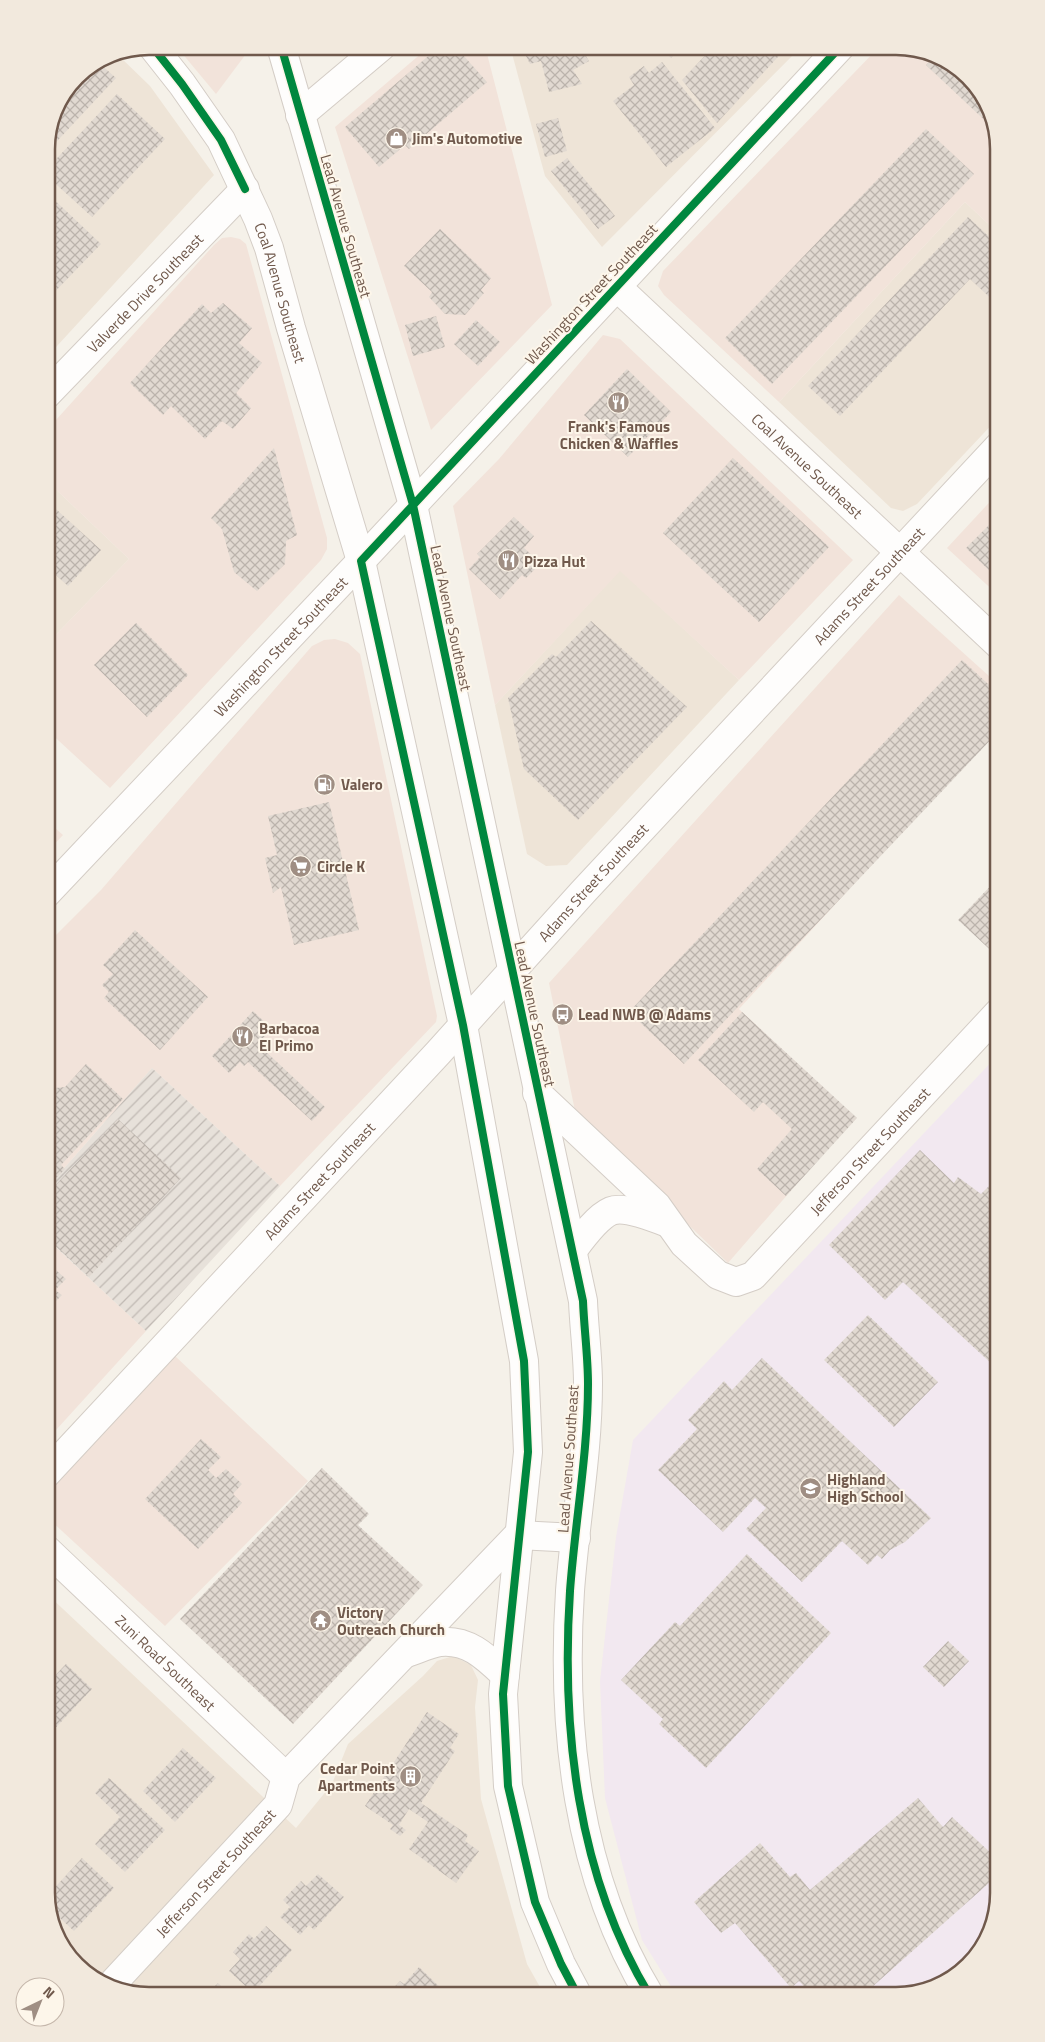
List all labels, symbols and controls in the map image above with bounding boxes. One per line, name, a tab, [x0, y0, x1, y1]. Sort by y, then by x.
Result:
shop icon: Jim's Automotive	[384, 126, 408, 150]
place label: Jim's Automotive	[412, 127, 523, 150]
street label: Lead Avenue Southeast	[315, 152, 378, 301]
street label: Washington Street Southeast	[519, 218, 663, 370]
street label: Coal Avenue Southeast	[249, 219, 313, 366]
street label: Valverde Drive Southeast	[81, 227, 209, 358]
restaurant icon: Frank's Famous Chicken & Waffles	[607, 391, 631, 415]
street label: Coal Avenue Southeast	[747, 407, 869, 524]
place label: Frank's Famous Chicken & Waffles	[560, 415, 678, 455]
street label: Adams Street Southeast	[808, 521, 930, 650]
street label: Lead Avenue Southeast	[424, 543, 478, 694]
restaurant icon: Pizza Hut	[496, 549, 520, 573]
place label: Pizza Hut	[524, 550, 586, 573]
street label: Washington Street Southeast	[208, 570, 353, 722]
fuel station icon: Valero	[313, 772, 337, 796]
place label: Valero	[341, 773, 383, 796]
street label: Adams Street Southeast	[532, 817, 654, 946]
supermarket icon: Circle K	[289, 854, 313, 878]
place label: Circle K	[317, 855, 365, 878]
street label: Lead Avenue Southeast	[508, 939, 562, 1090]
bus stop icon: Lead NWB @ Adams	[550, 1002, 574, 1026]
place label: Lead NWB @ Adams	[578, 1003, 711, 1026]
place label: Barbacoa El Primo	[259, 1017, 320, 1057]
restaurant icon: Barbacoa El Primo	[231, 1025, 255, 1049]
street label: Jefferson Street Southeast	[804, 1081, 936, 1220]
street label: Adams Street Southeast	[258, 1116, 381, 1245]
street label: Lead Avenue Southeast	[551, 1383, 585, 1534]
place label: Highland High School	[827, 1468, 904, 1508]
school or university icon: Highland High School	[799, 1476, 823, 1500]
place label: Victory Outreach Church	[337, 1601, 445, 1641]
street label: Zuni Road Southeast	[110, 1609, 222, 1717]
temple icon: Victory Outreach Church	[309, 1609, 333, 1633]
place label: Cedar Point Apartments	[318, 1757, 396, 1797]
building icon: Cedar Point Apartments	[399, 1765, 423, 1789]
street label: Jefferson Street Southeast	[150, 1803, 281, 1942]
north arrow	[15, 1977, 65, 2027]
text: N	[38, 1981, 60, 2003]

